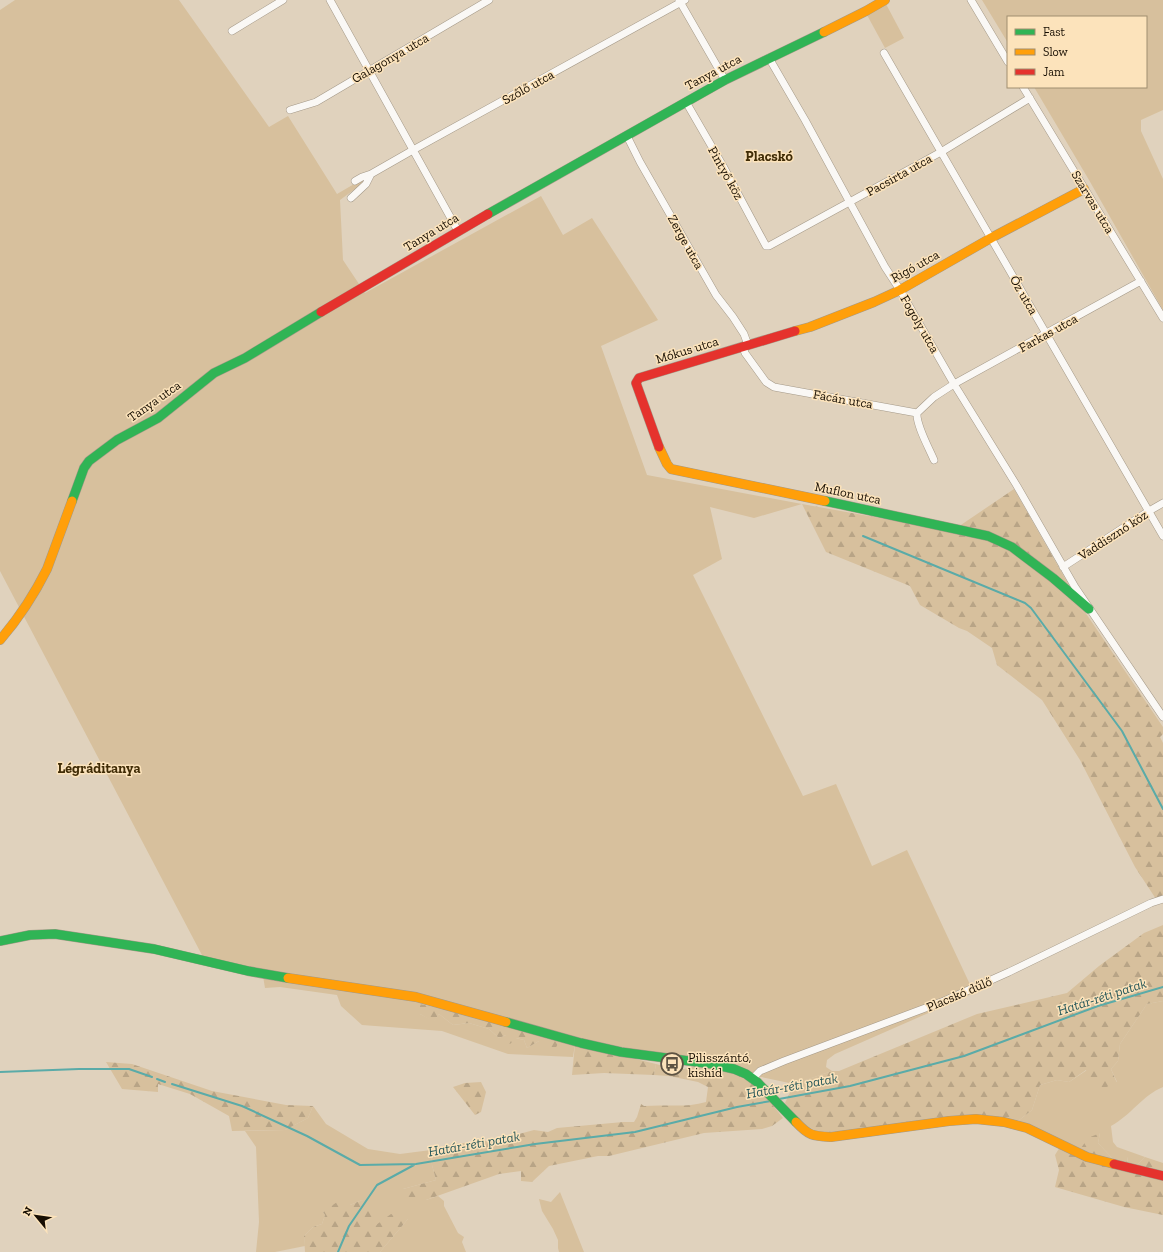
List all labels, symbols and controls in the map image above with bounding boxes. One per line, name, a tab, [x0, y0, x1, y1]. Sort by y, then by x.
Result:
legend	[1007, 16, 1147, 88]
text: Fast	[1043, 25, 1066, 39]
street label: Galagonya utca	[349, 30, 432, 86]
text: Slow	[1043, 45, 1069, 59]
street label: Tanya utca	[682, 51, 744, 93]
text: Jam	[1043, 65, 1065, 79]
street label: Szőlő utca	[499, 66, 557, 107]
street label: Pintyő köz	[705, 144, 747, 202]
district label: Placskó	[745, 148, 793, 165]
street label: Pacsirta utca	[863, 150, 935, 199]
street label: Szarvas utca	[1068, 168, 1118, 237]
street label: Tanya utca	[401, 209, 462, 254]
street label: Zerge utca	[665, 212, 707, 272]
street label: Rigó utca	[888, 246, 942, 285]
street label: Őz utca	[1007, 273, 1042, 318]
street label: Fogoly utca	[897, 292, 943, 356]
street label: Farkas utca	[1016, 310, 1081, 355]
street label: Mókus utca	[654, 333, 721, 367]
street label: Tanya utca	[125, 377, 184, 425]
street label: Fácán utca	[812, 386, 875, 412]
street label: Muflon utca	[813, 479, 883, 507]
street label: Vaddisznó köz	[1075, 507, 1151, 564]
district label: Légráditanya	[57, 760, 141, 777]
street label: Placskó dűlő	[924, 973, 994, 1015]
water label: Határ-réti patak	[1055, 975, 1149, 1019]
place label: Pilisszántó, kishíd	[688, 1050, 751, 1080]
bus stop icon: Pilisszántó, kishíd	[659, 1051, 685, 1077]
water label: Határ-réti patak	[745, 1070, 839, 1102]
water label: Határ-réti patak	[427, 1128, 521, 1160]
north arrow	[16, 1196, 56, 1236]
text: N	[20, 1204, 36, 1218]

